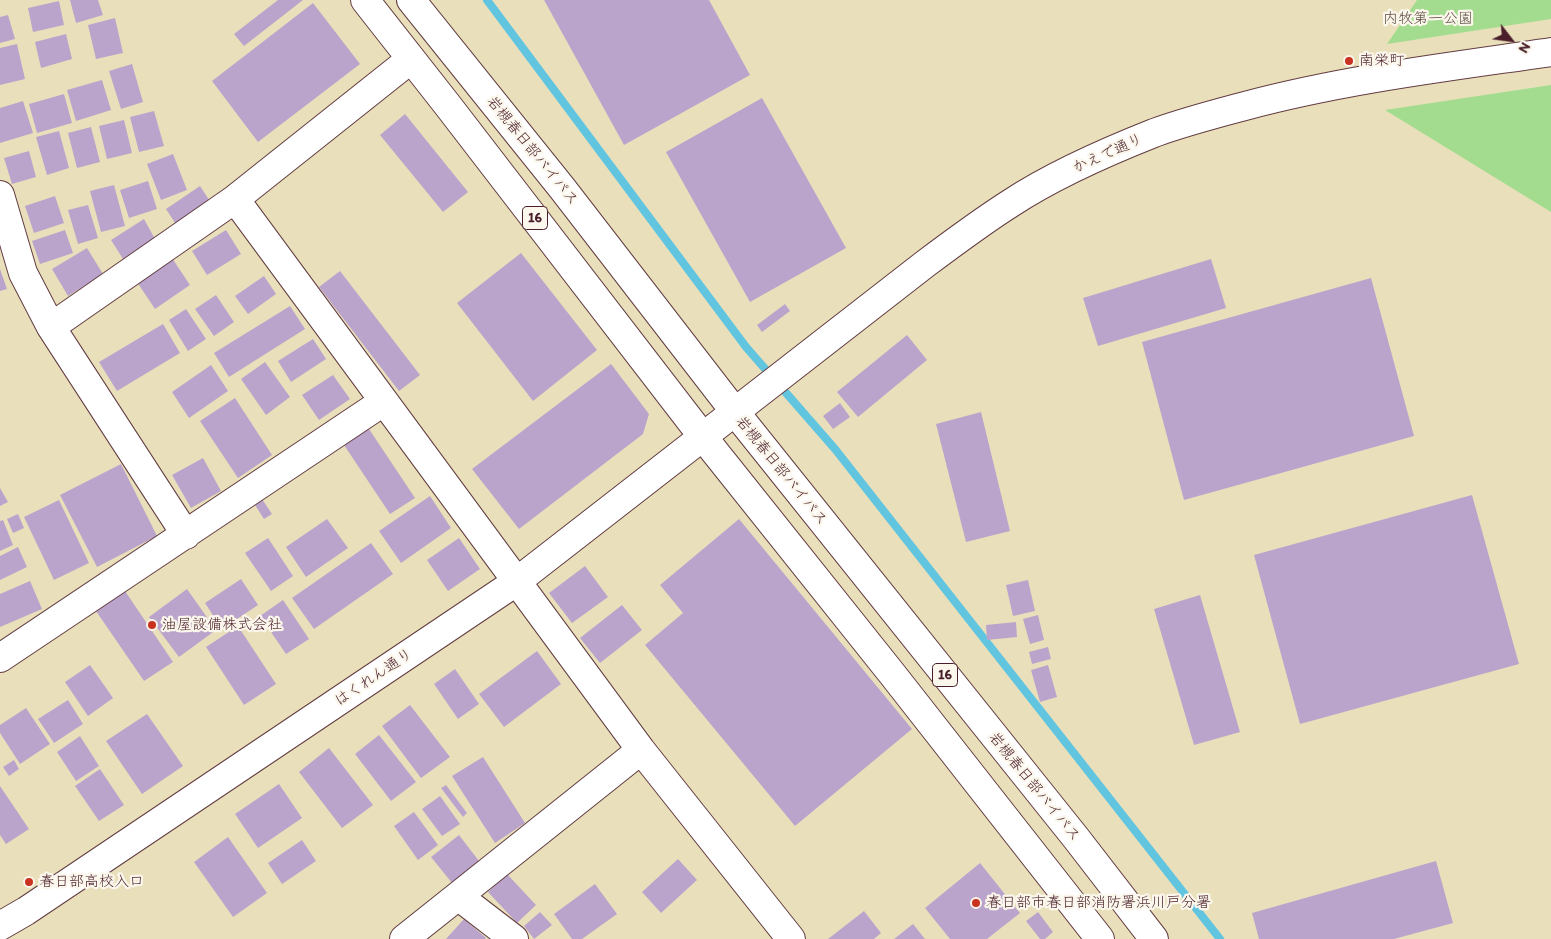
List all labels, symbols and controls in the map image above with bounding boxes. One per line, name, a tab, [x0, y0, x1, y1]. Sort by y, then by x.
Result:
park label: 内牧第一公園	[1383, 10, 1473, 28]
north arrow	[1486, 15, 1536, 65]
text: N	[1515, 39, 1534, 56]
place label: 南栄町	[1359, 52, 1404, 70]
marker: 南栄町	[1343, 55, 1355, 67]
street label: 岩槻春日部バイパス	[483, 93, 581, 209]
street label: かえで通り	[1070, 131, 1146, 177]
road number: 16	[522, 207, 548, 230]
street label: 岩槻春日部バイパス	[732, 413, 830, 529]
place label: 油屋設備株式会社	[162, 616, 282, 634]
marker: 油屋設備株式会社	[146, 619, 158, 631]
street label: はくれん通り	[332, 645, 416, 711]
road number: 16	[932, 664, 958, 686]
street label: 岩槻春日部バイパス	[985, 729, 1083, 845]
place label: 春日部高校入口	[39, 873, 144, 891]
marker: 春日部高校入口	[23, 876, 35, 888]
place label: 春日部市春日部消防署浜川戸分署	[986, 894, 1211, 912]
marker: 春日部市春日部消防署浜川戸分署	[970, 897, 982, 909]

